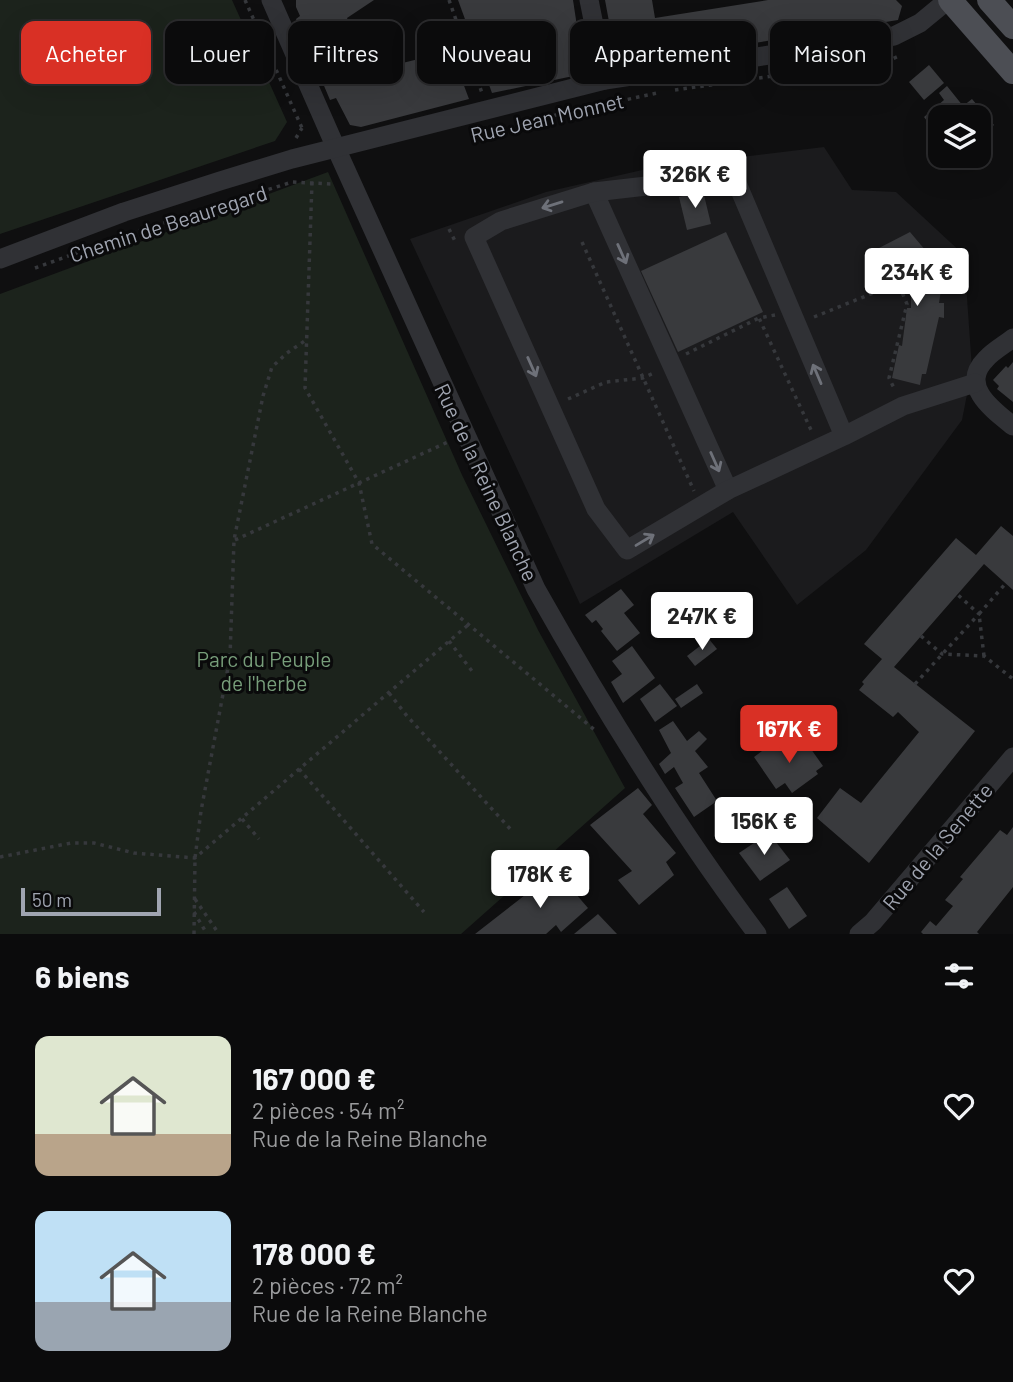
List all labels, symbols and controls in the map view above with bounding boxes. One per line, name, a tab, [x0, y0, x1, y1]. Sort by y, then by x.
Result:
chip: Acheter	[21, 21, 151, 84]
chip: Louer	[165, 21, 274, 84]
chip: Filtres	[288, 21, 403, 84]
chip: Nouveau	[417, 21, 556, 84]
chip: Appartement	[570, 21, 756, 84]
chip: Maison	[770, 21, 891, 84]
street label: Rue Jean Monnet	[468, 87, 626, 147]
map controls	[928, 105, 991, 168]
button: layers	[928, 105, 991, 168]
pin: 326K €	[638, 150, 752, 210]
text: 326K €	[659, 159, 731, 187]
street label: Chemin de Beauregard	[66, 179, 270, 267]
one-way arrow	[541, 199, 563, 212]
one-way arrow	[616, 243, 629, 264]
pin: 234K €	[860, 248, 974, 308]
text: 234K €	[881, 257, 953, 285]
one-way arrow	[526, 356, 539, 377]
one-way arrow	[810, 363, 823, 385]
street label: Rue de la Reine Blanche	[430, 379, 544, 585]
one-way arrow	[709, 450, 722, 472]
one-way arrow	[634, 532, 654, 546]
pin: 247K €	[645, 592, 759, 652]
text: 247K €	[667, 601, 737, 629]
park label: Parc du Peuple de l'herbe	[197, 646, 331, 695]
pin: 167K €	[732, 706, 846, 765]
text: 167K €	[756, 714, 822, 742]
street label: Rue de la Senette	[877, 777, 997, 915]
pin: 156K €	[707, 798, 821, 857]
text: 156K €	[731, 806, 797, 834]
pin: 178K €	[483, 850, 597, 910]
text: 178K €	[507, 859, 573, 887]
scale bar	[21, 885, 161, 917]
text: 50 m	[32, 888, 72, 911]
icon: filters	[940, 957, 978, 995]
text: 6 biens	[35, 958, 130, 994]
text: 167 000 €	[252, 1060, 376, 1096]
icon: home	[91, 1064, 175, 1148]
icon: heart	[940, 1087, 978, 1125]
text: 2 pièces · 54 m²	[252, 1096, 404, 1124]
text: Rue de la Reine Blanche	[252, 1124, 488, 1152]
text: 178 000 €	[252, 1235, 376, 1271]
icon: home	[91, 1239, 175, 1323]
icon: heart	[940, 1262, 978, 1300]
text: 2 pièces · 72 m²	[252, 1271, 403, 1299]
text: Rue de la Reine Blanche	[252, 1299, 488, 1327]

